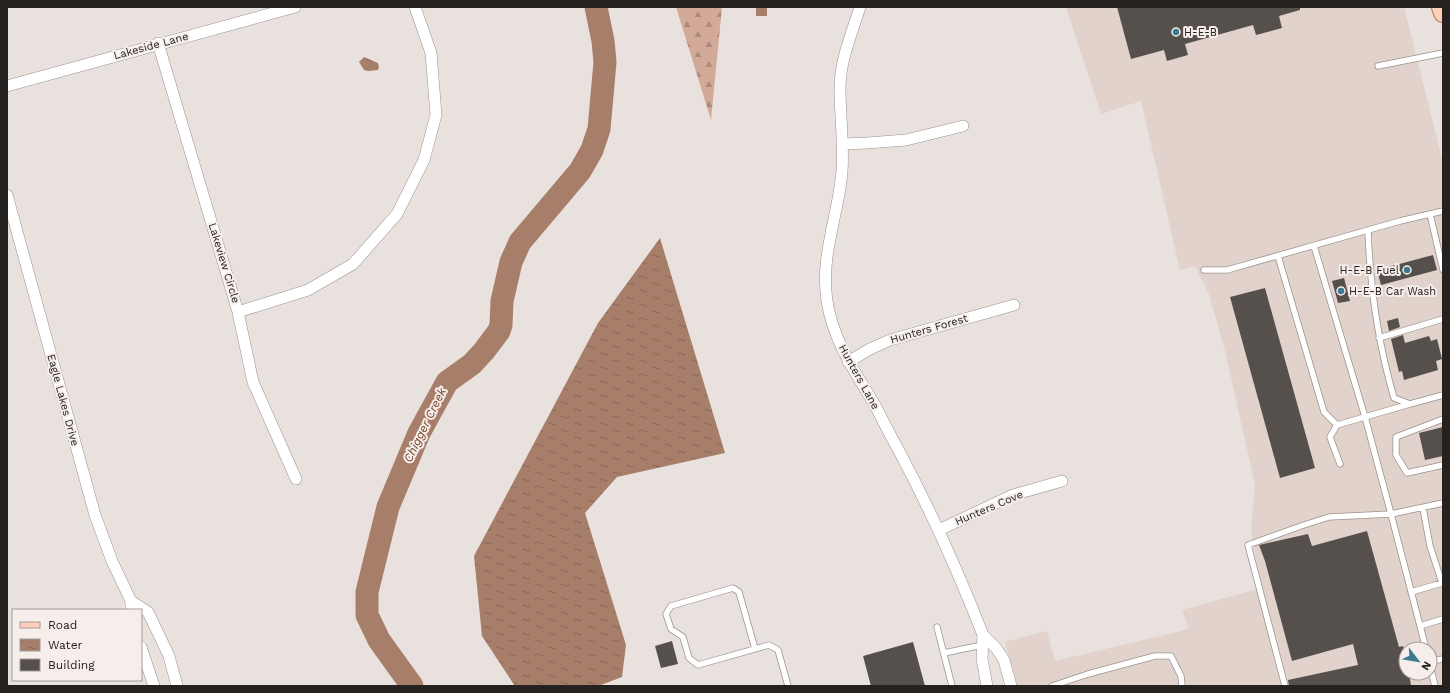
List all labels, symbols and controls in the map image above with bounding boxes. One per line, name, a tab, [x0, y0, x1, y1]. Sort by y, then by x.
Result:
place label: H-E-B	[1184, 26, 1217, 39]
marker: H-E-B	[1171, 27, 1181, 37]
street label: Lakeside Lane	[112, 30, 190, 62]
street label: Lakeview Circle	[206, 221, 242, 305]
place label: H-E-B Fuel	[1340, 264, 1400, 277]
marker: H-E-B Fuel	[1402, 265, 1412, 275]
place label: H-E-B Car Wash	[1349, 285, 1436, 298]
marker: H-E-B Car Wash	[1336, 286, 1346, 296]
street label: Hunters Forest	[889, 312, 970, 346]
street label: Hunters Lane	[836, 342, 882, 412]
street label: Eagle Lakes Drive	[44, 353, 82, 447]
water label: Chigger Creek	[401, 385, 449, 465]
street label: Hunters Cove	[953, 488, 1025, 528]
legend	[12, 609, 142, 681]
text: Road	[48, 618, 77, 632]
text: Water	[48, 638, 83, 652]
north arrow	[1398, 641, 1438, 681]
text: Building	[48, 658, 95, 672]
text: N	[1418, 659, 1434, 673]

